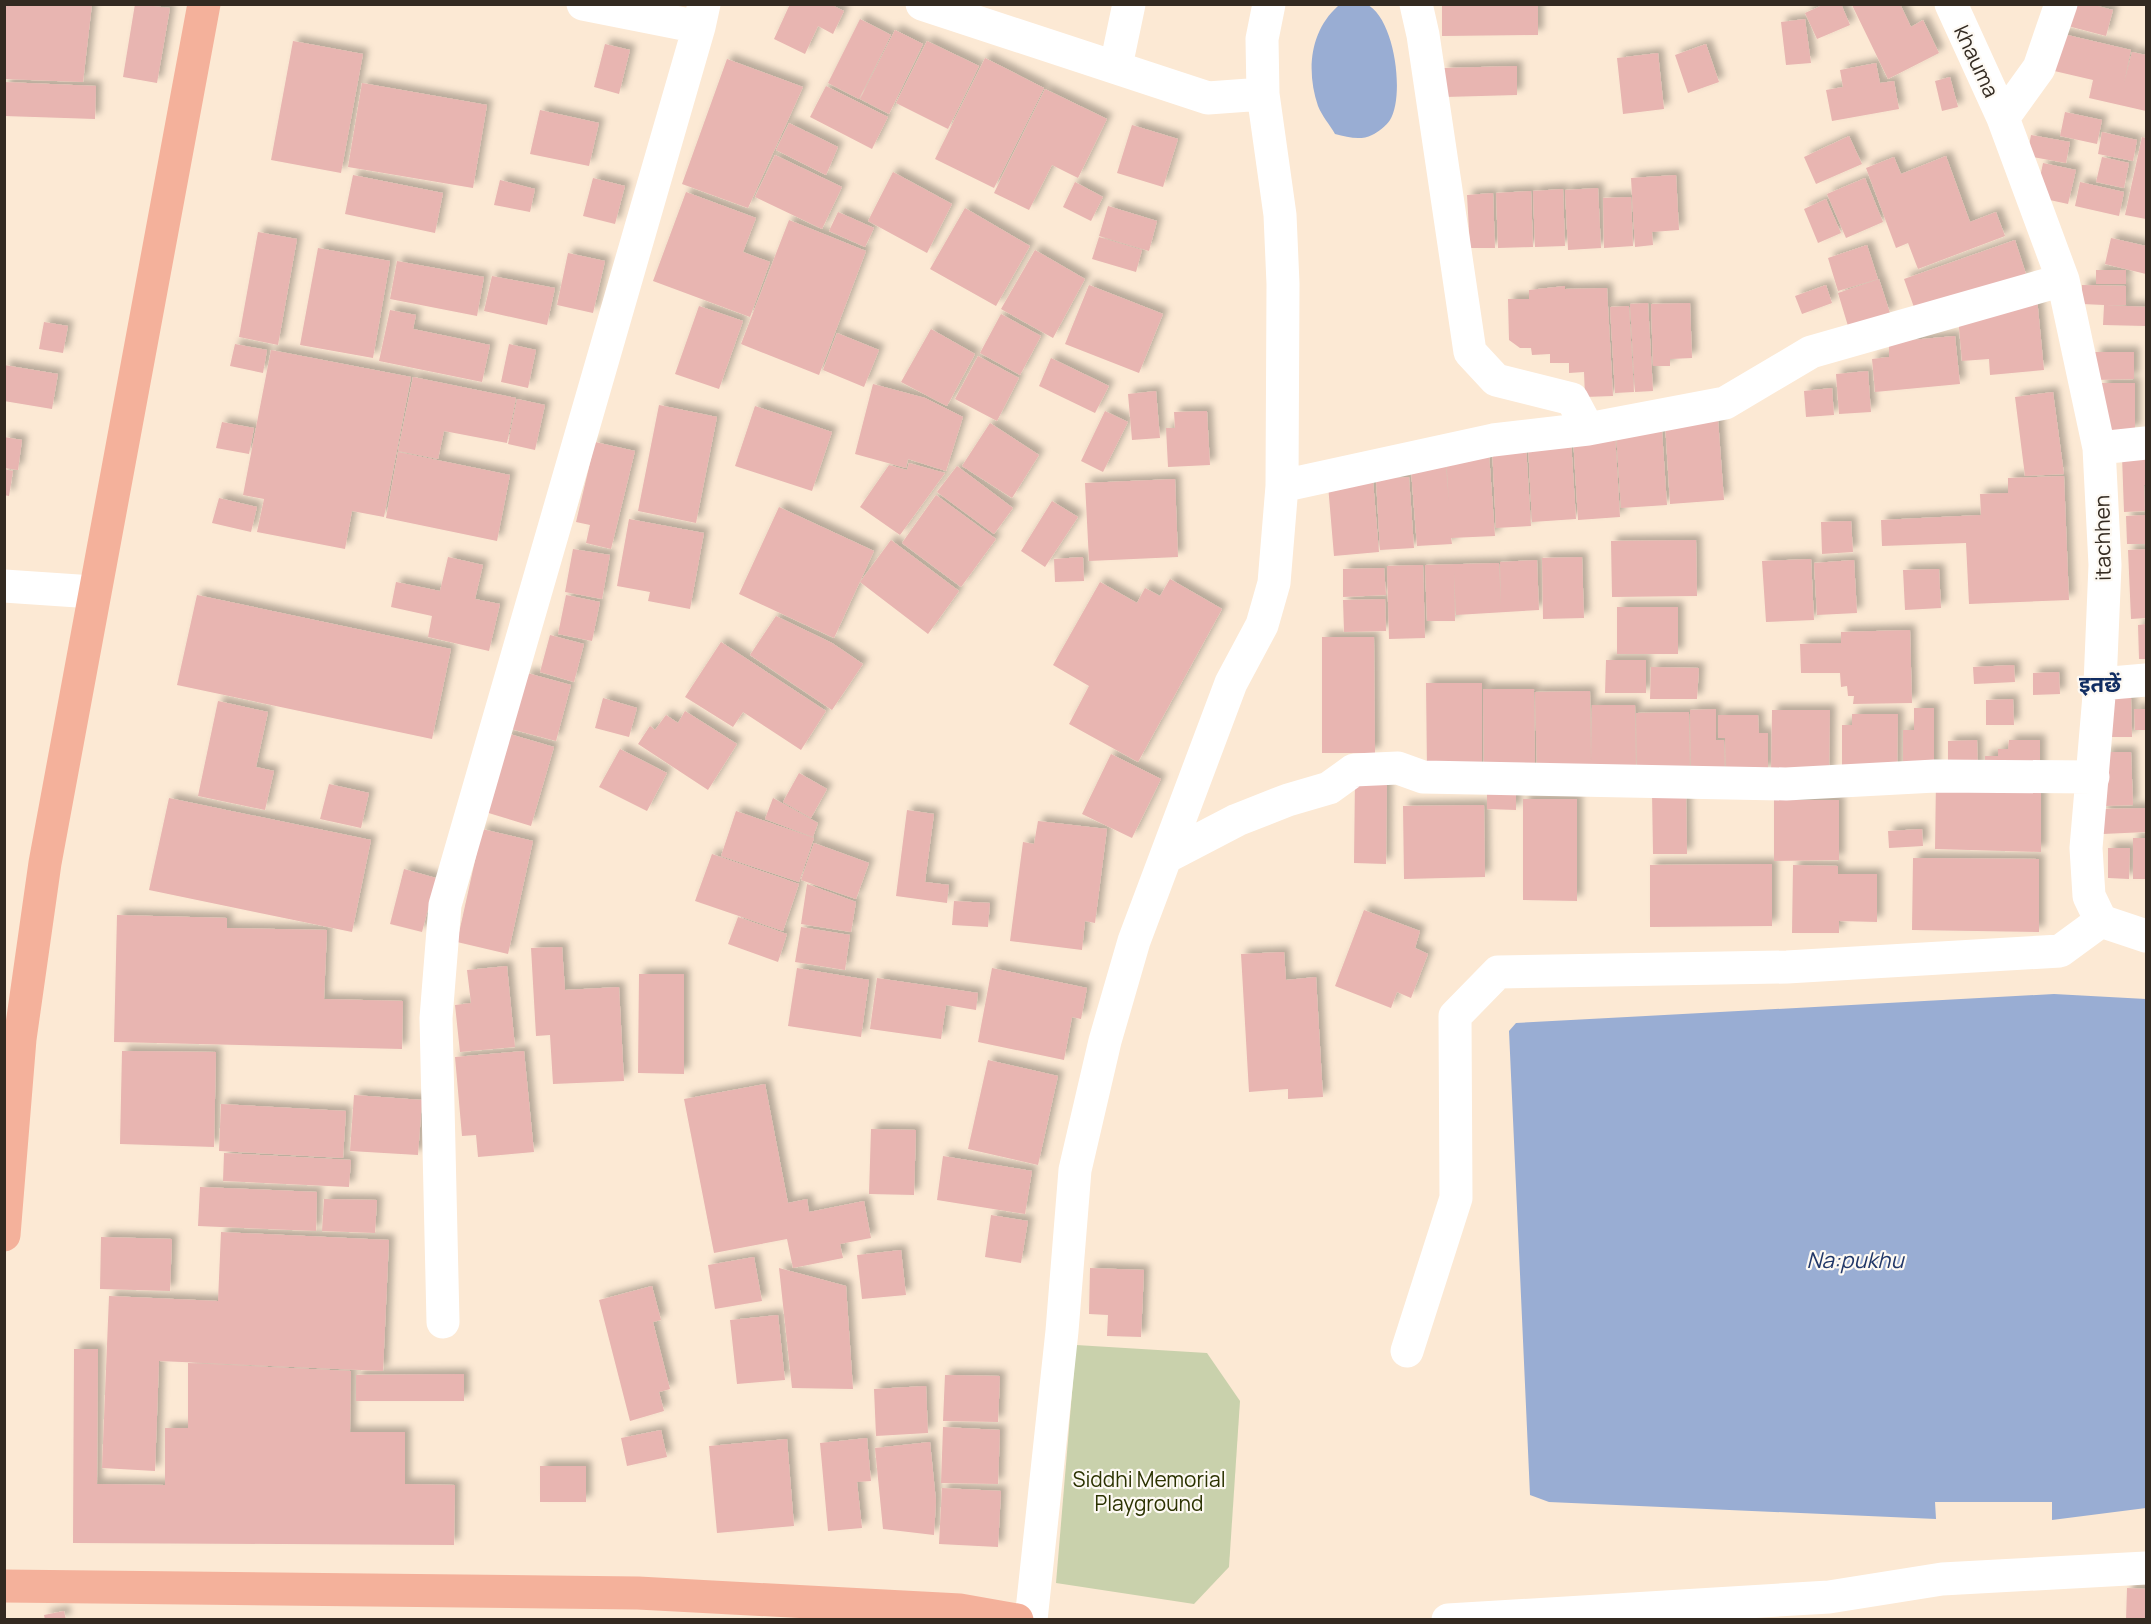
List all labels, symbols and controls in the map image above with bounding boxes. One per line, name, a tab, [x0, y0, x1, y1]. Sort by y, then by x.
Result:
street label: khauma	[1948, 20, 2006, 102]
street label: itachhen	[2087, 495, 2117, 581]
district label: इतछें	[2079, 669, 2121, 699]
water label: Na:pukhu	[1807, 1245, 1905, 1275]
park label: Siddhi Memorial Playground	[1072, 1465, 1226, 1517]

